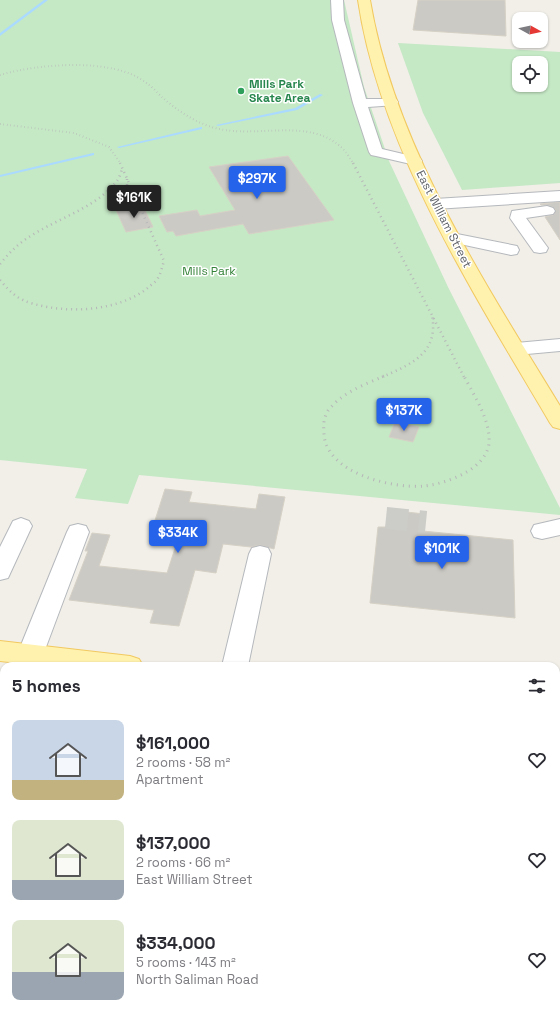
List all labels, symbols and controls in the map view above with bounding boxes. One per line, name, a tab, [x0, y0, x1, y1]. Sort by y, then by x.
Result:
north arrow	[512, 12, 548, 48]
map controls	[512, 12, 548, 92]
button: locate	[512, 56, 548, 92]
place label: Mills Park Skate Area	[249, 76, 311, 106]
marker: Mills Park Skate Area	[236, 86, 246, 96]
pin: $297K	[229, 166, 285, 200]
street label: East William Street	[412, 167, 476, 271]
text: $297K	[238, 170, 276, 187]
pin: $161K	[106, 185, 162, 219]
text: $161K	[116, 189, 152, 206]
park label: Mills Park	[182, 263, 236, 279]
pin: $137K	[376, 398, 432, 432]
text: $137K	[386, 402, 423, 419]
pin: $334K	[150, 520, 206, 554]
text: $334K	[158, 524, 198, 541]
pin: $101K	[414, 536, 470, 570]
text: $101K	[424, 540, 460, 557]
text: 5 homes	[12, 675, 81, 697]
icon: filters	[526, 675, 548, 697]
text: $161,000	[136, 732, 210, 754]
icon: home	[44, 736, 92, 784]
icon: heart	[526, 749, 548, 771]
text: 2 rooms · 58 m²	[136, 754, 230, 771]
text: Apartment	[136, 771, 204, 788]
text: $137,000	[136, 832, 210, 854]
icon: home	[44, 836, 92, 884]
icon: heart	[526, 849, 548, 871]
text: 2 rooms · 66 m²	[136, 854, 230, 871]
text: East William Street	[136, 871, 253, 888]
text: $334,000	[136, 932, 216, 954]
icon: home	[44, 936, 92, 984]
icon: heart	[526, 949, 548, 971]
text: 5 rooms · 143 m²	[136, 954, 236, 971]
text: North Saliman Road	[136, 971, 259, 988]

